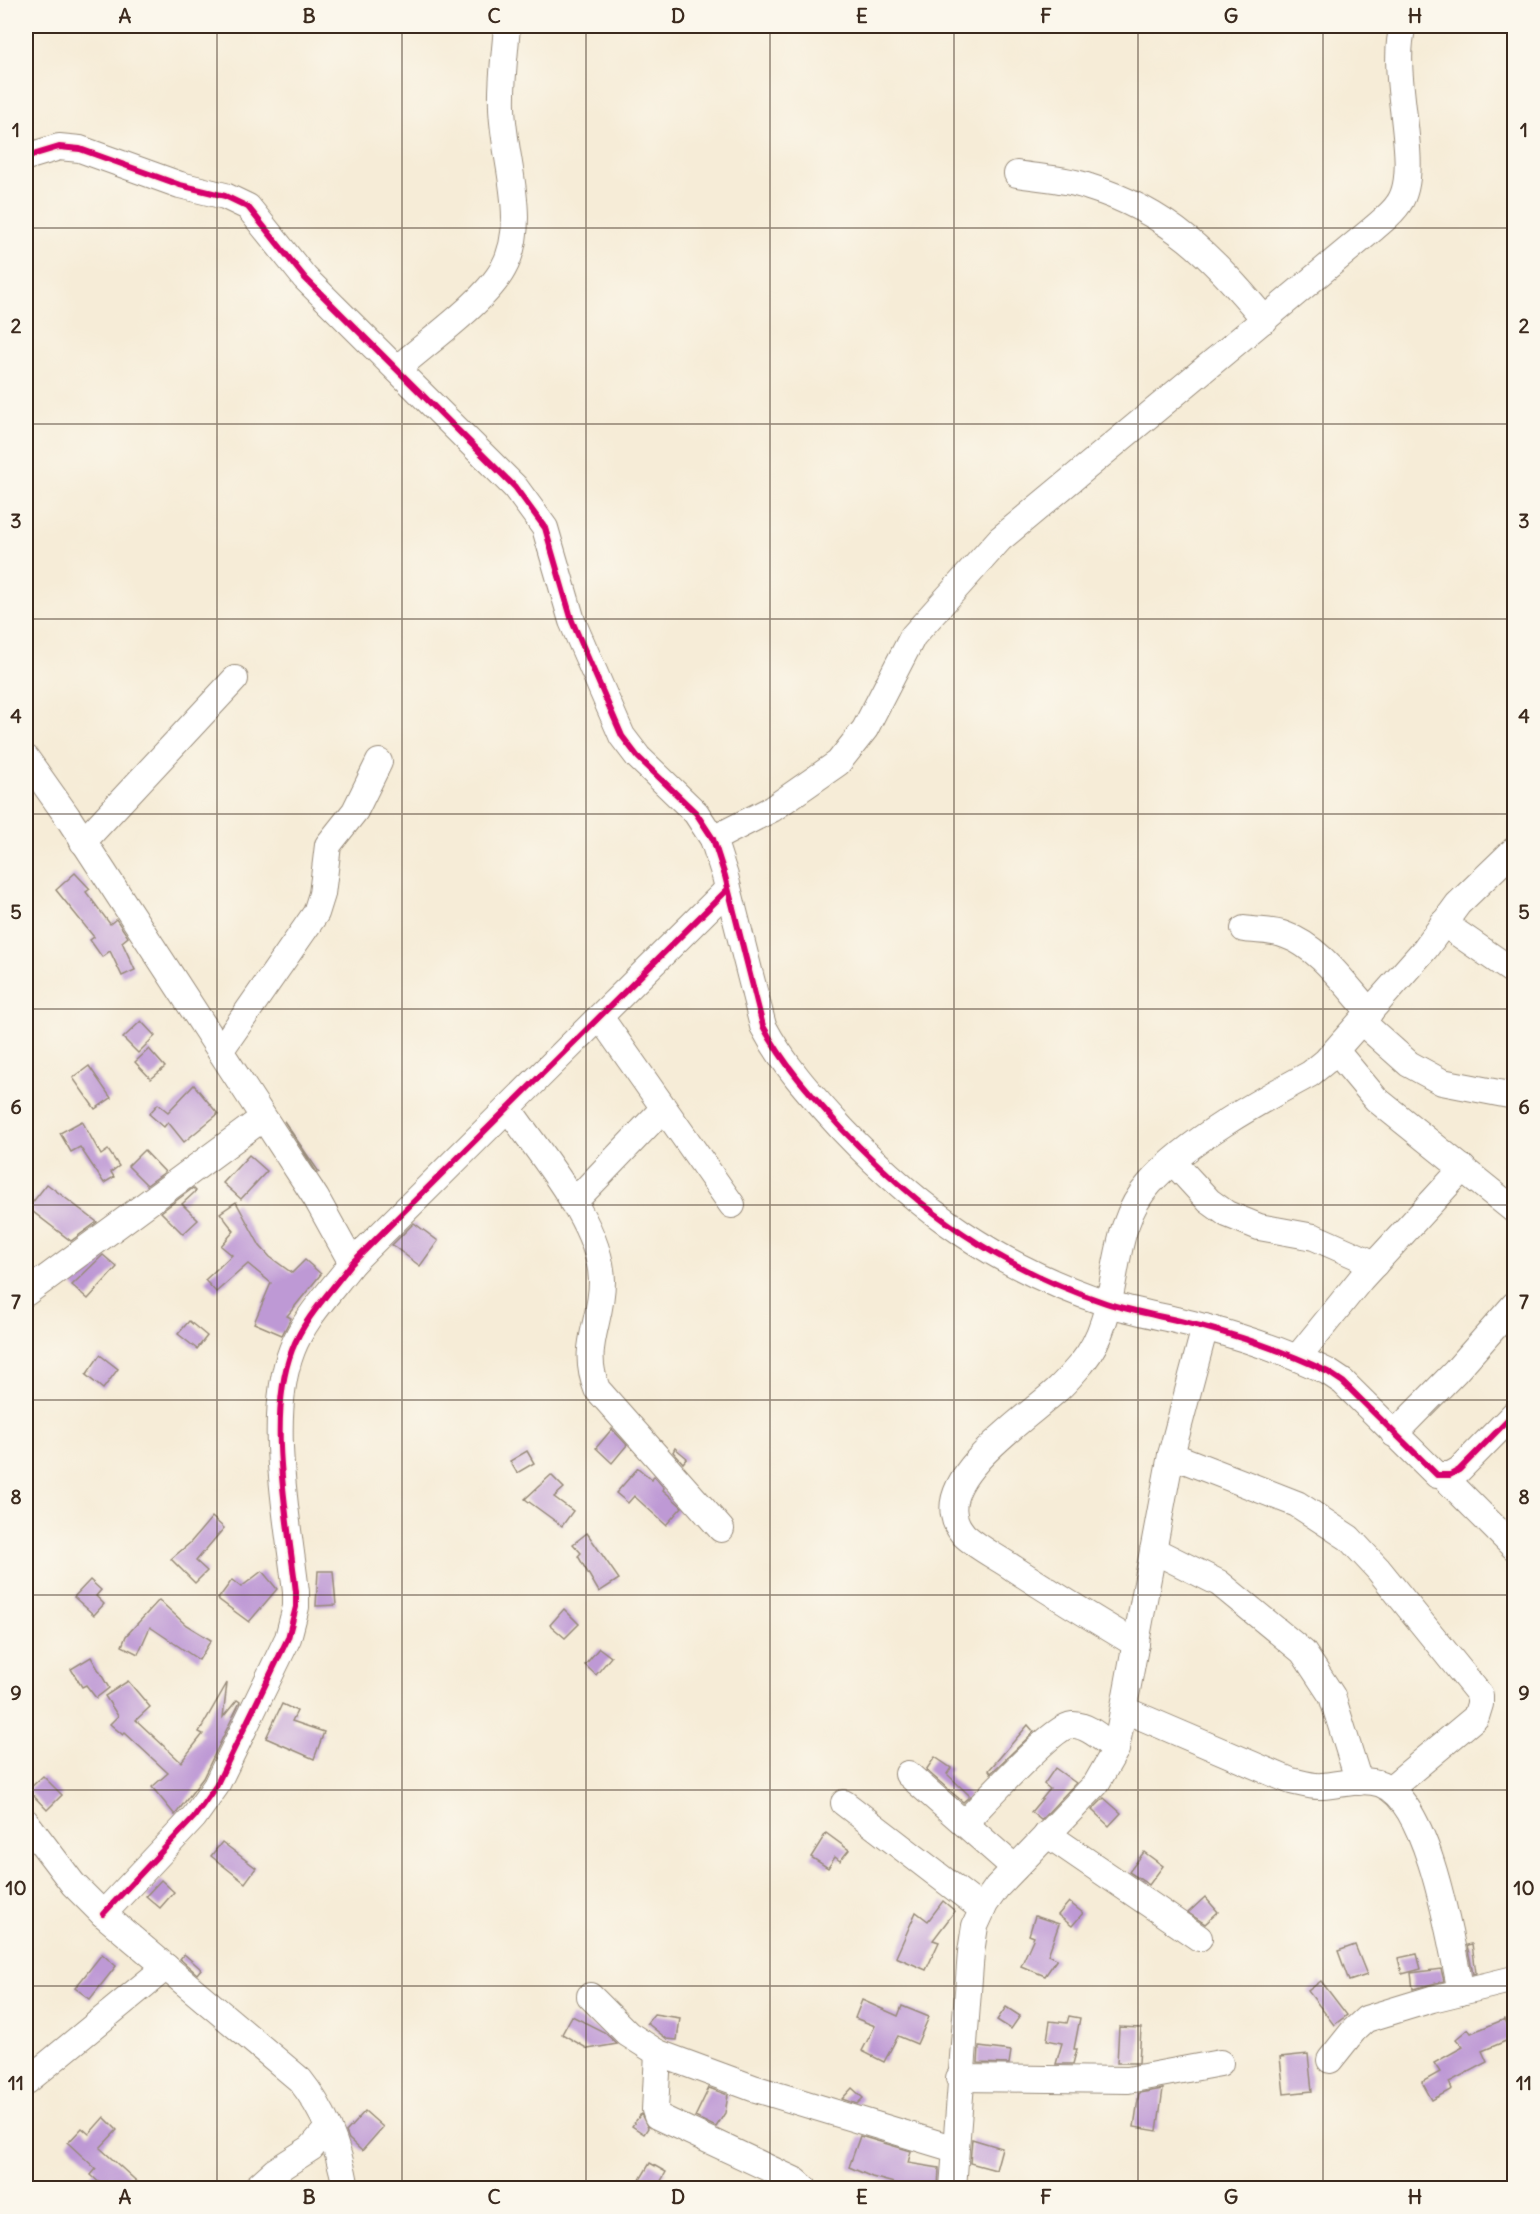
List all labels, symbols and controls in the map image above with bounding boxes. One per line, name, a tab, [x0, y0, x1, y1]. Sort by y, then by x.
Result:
text: A	[119, 3, 132, 28]
text: B	[302, 3, 316, 28]
text: C	[487, 3, 501, 28]
text: D	[671, 3, 685, 28]
text: E	[856, 3, 868, 28]
text: F	[1040, 3, 1052, 28]
text: G	[1224, 3, 1238, 28]
text: H	[1408, 3, 1422, 28]
text: 1	[12, 117, 20, 142]
text: 1	[1520, 117, 1528, 142]
text: 2	[11, 313, 22, 338]
text: 2	[1519, 313, 1530, 338]
text: 3	[10, 508, 22, 533]
text: 3	[1518, 508, 1530, 533]
text: 4	[10, 703, 22, 728]
text: 4	[1518, 703, 1530, 728]
text: 5	[10, 899, 22, 924]
text: 5	[1518, 899, 1530, 924]
text: 6	[10, 1094, 22, 1119]
text: 6	[1518, 1094, 1530, 1119]
text: 7	[11, 1289, 21, 1314]
text: 7	[1519, 1289, 1529, 1314]
text: 8	[10, 1484, 22, 1509]
text: 8	[1518, 1484, 1530, 1509]
text: 9	[10, 1680, 22, 1705]
text: 9	[1518, 1680, 1530, 1705]
text: 10	[5, 1875, 27, 1900]
text: 10	[1513, 1875, 1535, 1900]
text: 11	[8, 2070, 24, 2095]
text: 11	[1516, 2070, 1532, 2095]
text: A	[119, 2184, 132, 2209]
text: B	[302, 2184, 316, 2209]
text: C	[487, 2184, 501, 2209]
text: D	[671, 2184, 685, 2209]
text: E	[856, 2184, 868, 2209]
text: F	[1040, 2184, 1052, 2209]
text: G	[1224, 2184, 1238, 2209]
text: H	[1408, 2184, 1422, 2209]

